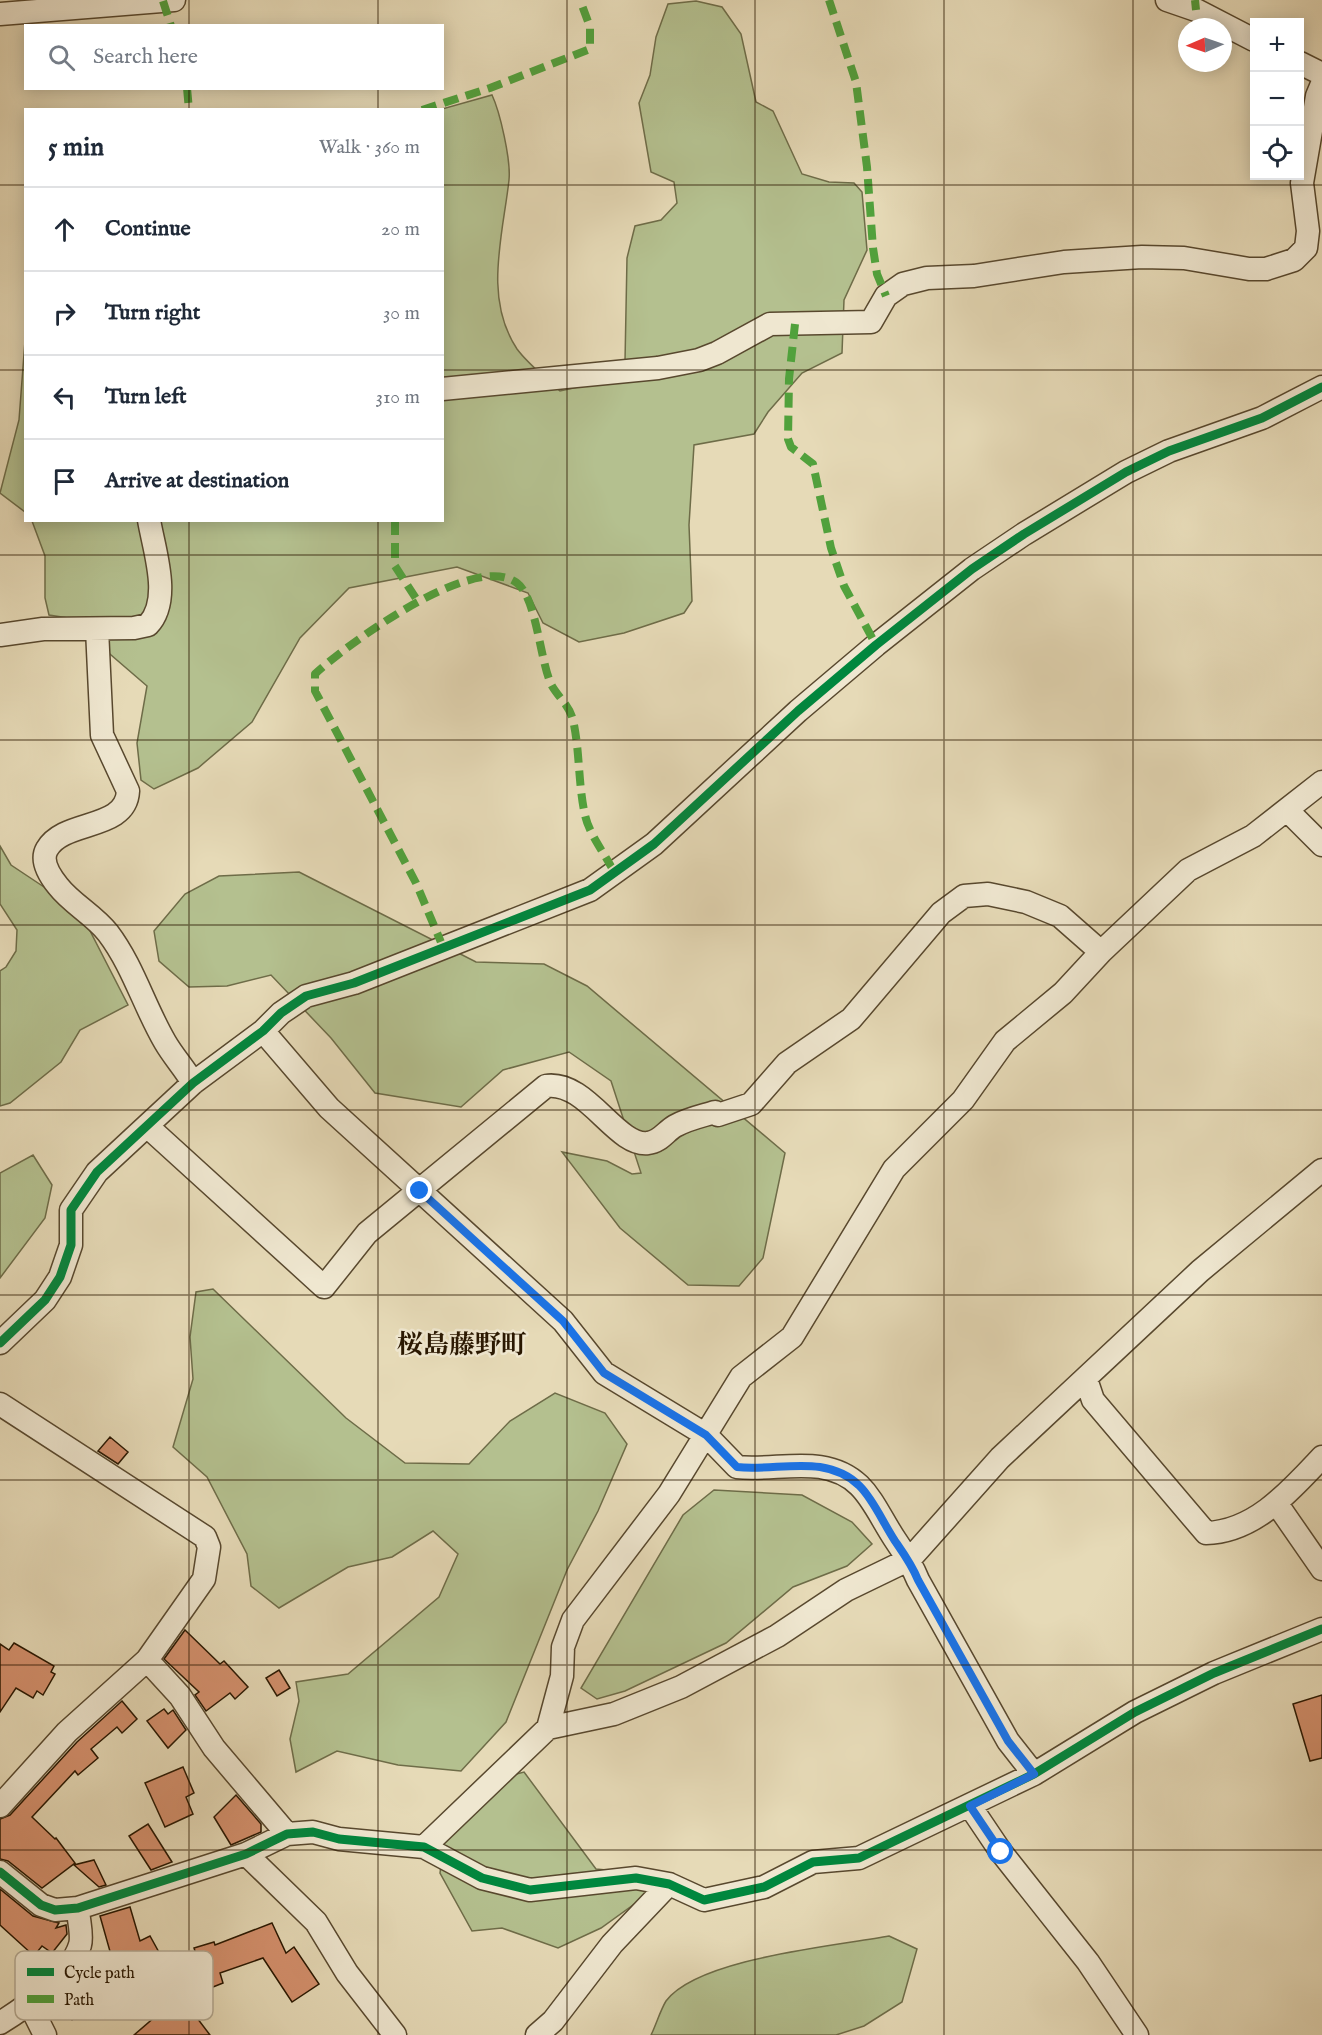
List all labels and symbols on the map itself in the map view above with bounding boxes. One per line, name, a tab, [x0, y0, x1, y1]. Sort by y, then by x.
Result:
north arrow	[1178, 18, 1232, 72]
route end	[406, 1177, 432, 1203]
district label: 桜島藤野町	[397, 1329, 527, 1362]
route start	[987, 1838, 1013, 1864]
legend	[15, 1951, 213, 2020]
text: Cycle path	[64, 1964, 135, 1984]
text: Path	[64, 1991, 95, 2011]

